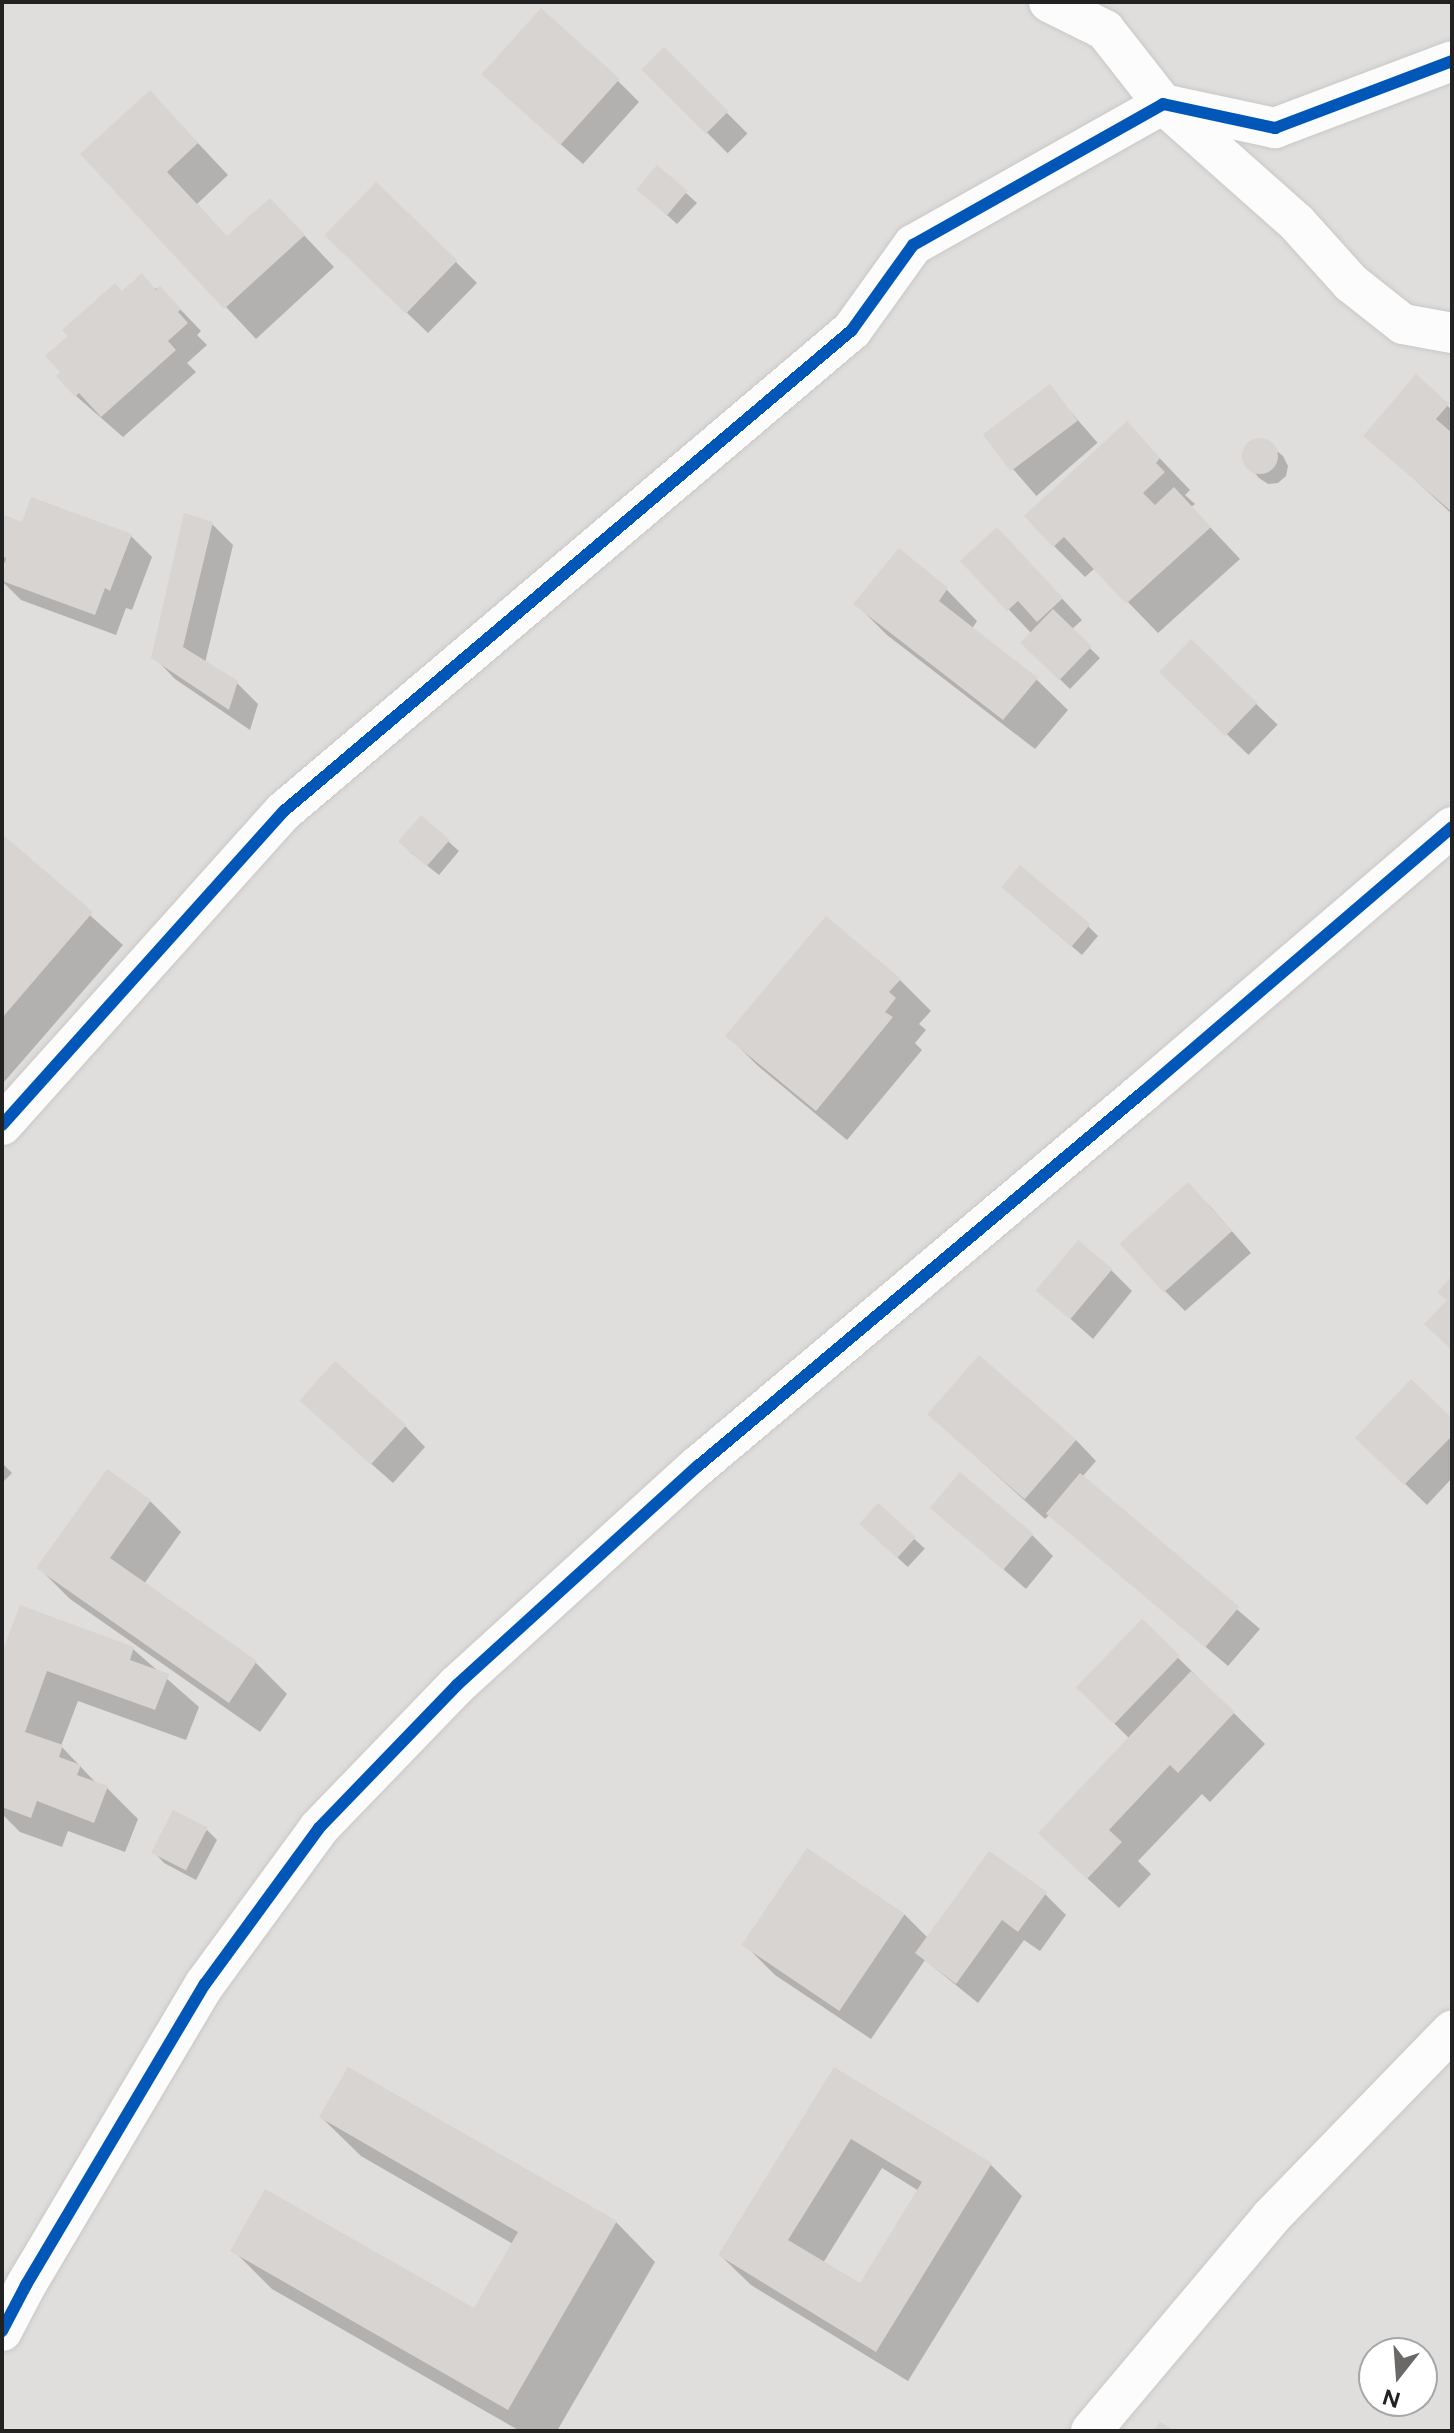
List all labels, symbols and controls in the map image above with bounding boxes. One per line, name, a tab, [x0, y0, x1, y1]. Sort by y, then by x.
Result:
north arrow	[1358, 2337, 1438, 2417]
text: N	[1379, 2383, 1404, 2414]

